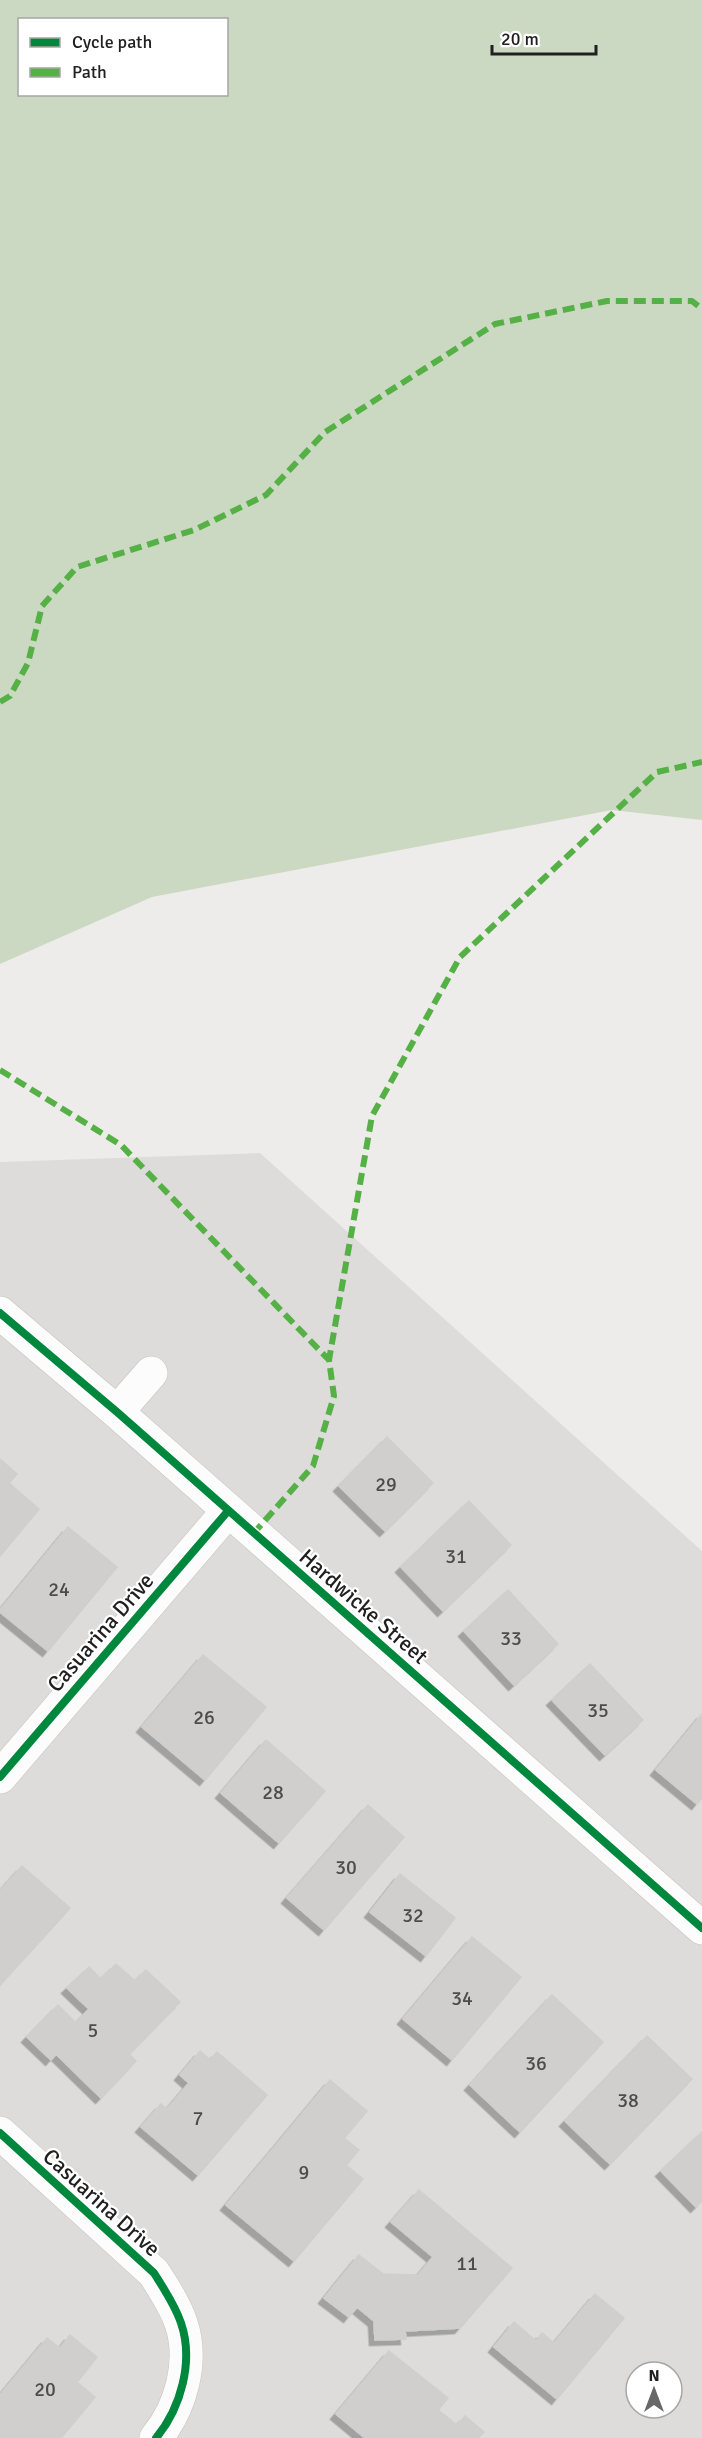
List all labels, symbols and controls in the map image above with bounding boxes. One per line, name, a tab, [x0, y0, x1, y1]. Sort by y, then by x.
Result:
legend	[18, 18, 228, 96]
scale bar	[492, 18, 596, 56]
text: 20 m	[501, 28, 539, 50]
text: Cycle path	[72, 31, 152, 53]
text: Path	[72, 61, 107, 83]
house number: 29	[375, 1472, 397, 1497]
street label: Hardwicke Street	[294, 1543, 434, 1670]
house number: 31	[445, 1544, 467, 1569]
street label: Casuarina Drive	[41, 1567, 159, 1697]
house number: 24	[48, 1577, 70, 1602]
house number: 33	[500, 1626, 522, 1651]
house number: 35	[587, 1698, 609, 1723]
house number: 26	[193, 1705, 215, 1730]
house number: 28	[262, 1780, 284, 1805]
house number: 30	[335, 1855, 357, 1880]
house number: 32	[402, 1903, 424, 1928]
house number: 34	[451, 1986, 473, 2011]
house number: 5	[88, 2018, 98, 2043]
house number: 36	[525, 2051, 547, 2076]
house number: 38	[617, 2088, 639, 2113]
house number: 7	[193, 2106, 203, 2131]
street label: Casuarina Drive	[37, 2143, 166, 2262]
house number: 9	[299, 2160, 309, 2185]
house number: 11	[456, 2251, 478, 2276]
north arrow	[624, 2360, 684, 2420]
text: N	[648, 2366, 660, 2386]
house number: 20	[34, 2377, 56, 2402]

